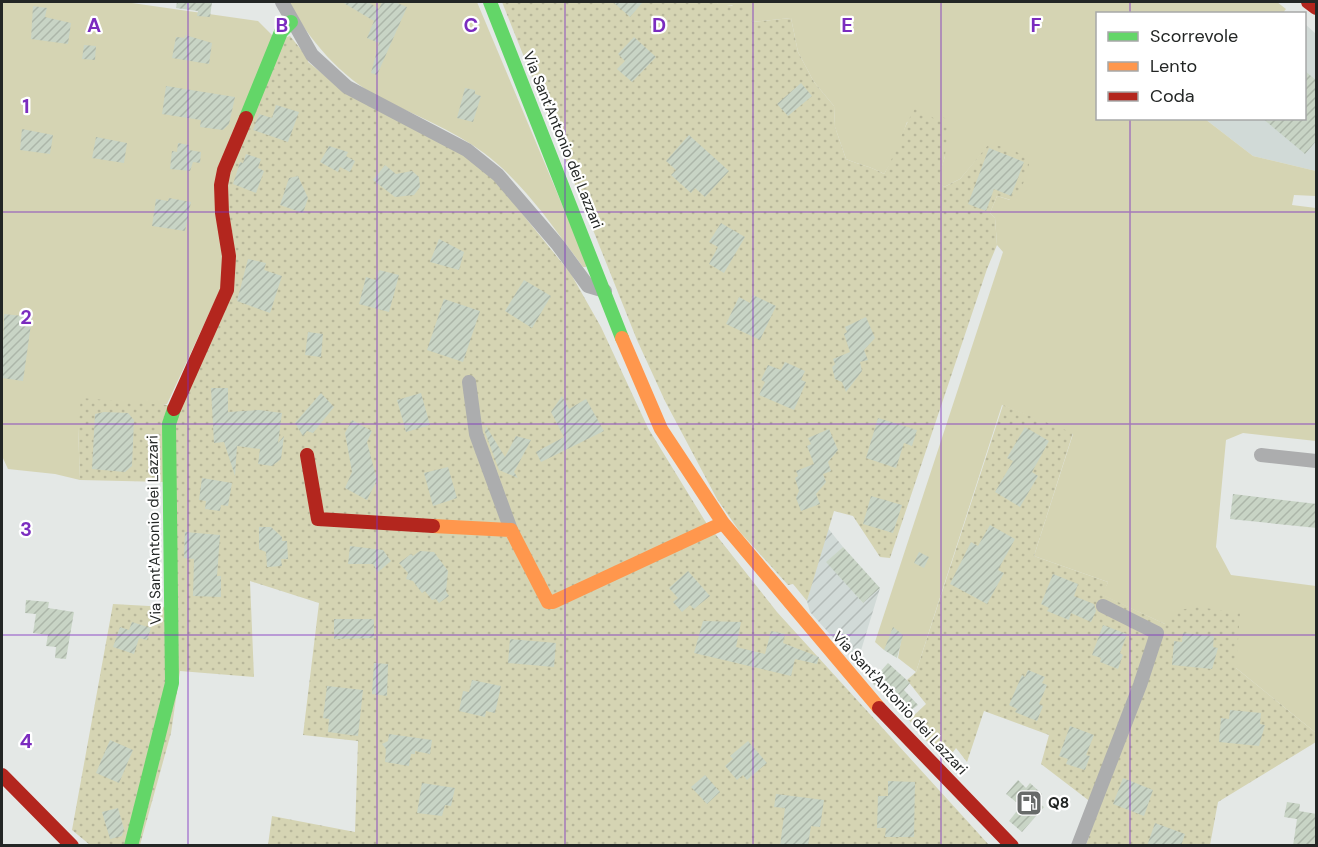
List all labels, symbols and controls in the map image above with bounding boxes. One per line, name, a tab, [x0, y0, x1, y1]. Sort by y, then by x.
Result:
text: A	[87, 12, 101, 38]
text: B	[276, 12, 288, 38]
text: C	[464, 12, 478, 38]
text: D	[652, 12, 666, 38]
text: E	[841, 12, 853, 38]
text: F	[1030, 12, 1042, 38]
legend	[1096, 12, 1306, 120]
text: Scorrevole	[1150, 24, 1238, 48]
street label: Via Sant'Antonio dei Lazzari	[518, 48, 608, 232]
text: Lento	[1150, 54, 1197, 78]
text: Coda	[1150, 84, 1195, 108]
text: 1	[22, 93, 30, 119]
text: 2	[20, 304, 32, 330]
street label: Via Sant'Antonio dei Lazzari	[142, 435, 166, 625]
text: 3	[20, 516, 32, 542]
street label: Via Sant'Antonio dei Lazzari	[828, 627, 972, 779]
text: 4	[20, 728, 33, 754]
fuel station icon: Q8	[1014, 788, 1044, 818]
place label: Q8	[1048, 793, 1069, 813]

